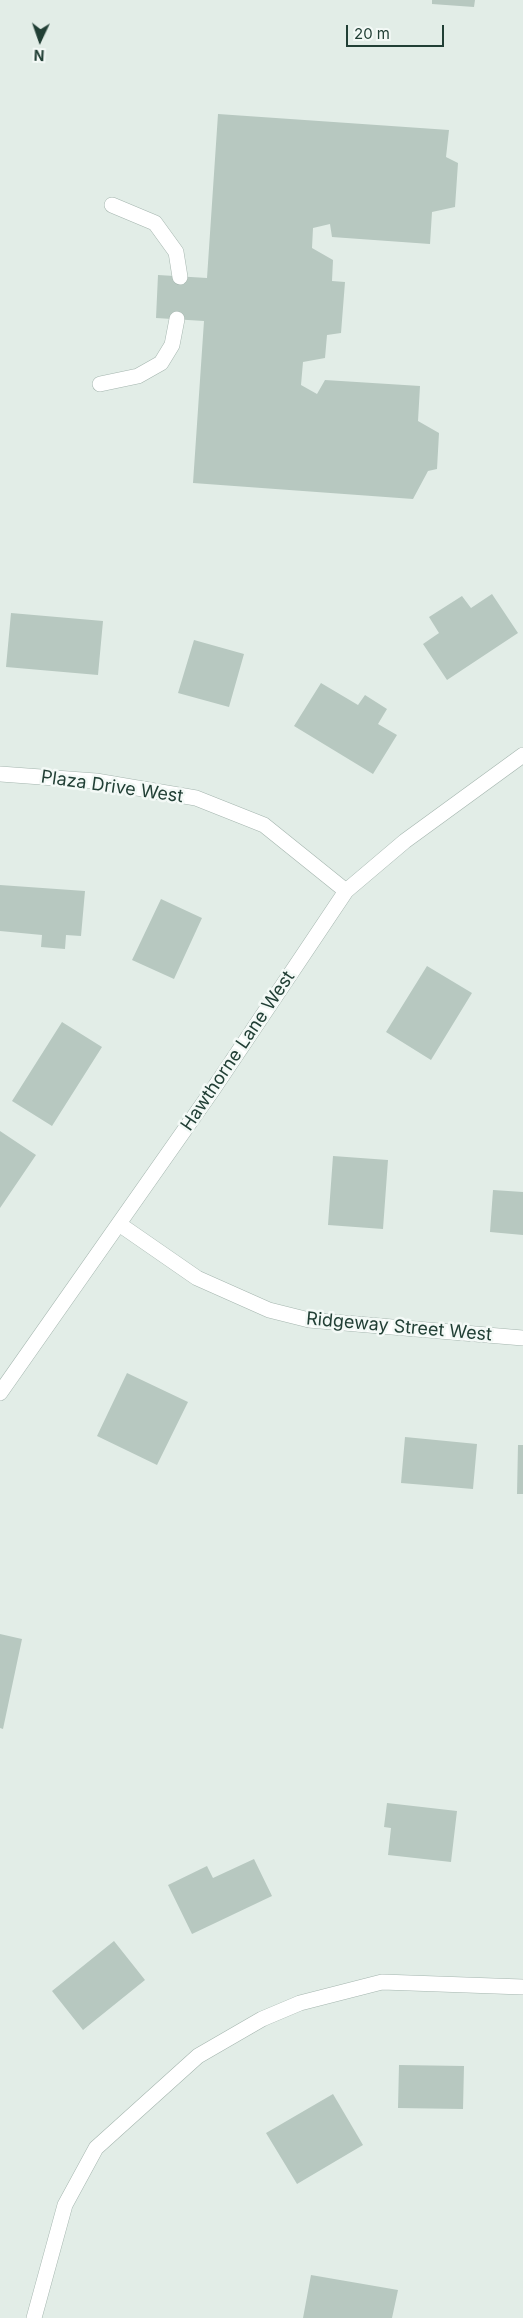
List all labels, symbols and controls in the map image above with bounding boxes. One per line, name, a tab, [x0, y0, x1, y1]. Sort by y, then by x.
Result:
north arrow	[15, 15, 65, 65]
scale bar	[348, 15, 446, 47]
text: 20 m	[354, 24, 390, 43]
text: N	[33, 47, 45, 64]
street label: Plaza Drive West	[39, 766, 185, 808]
street label: Hawthorne Lane West	[176, 967, 300, 1135]
street label: Ridgeway Street West	[305, 1308, 493, 1346]

